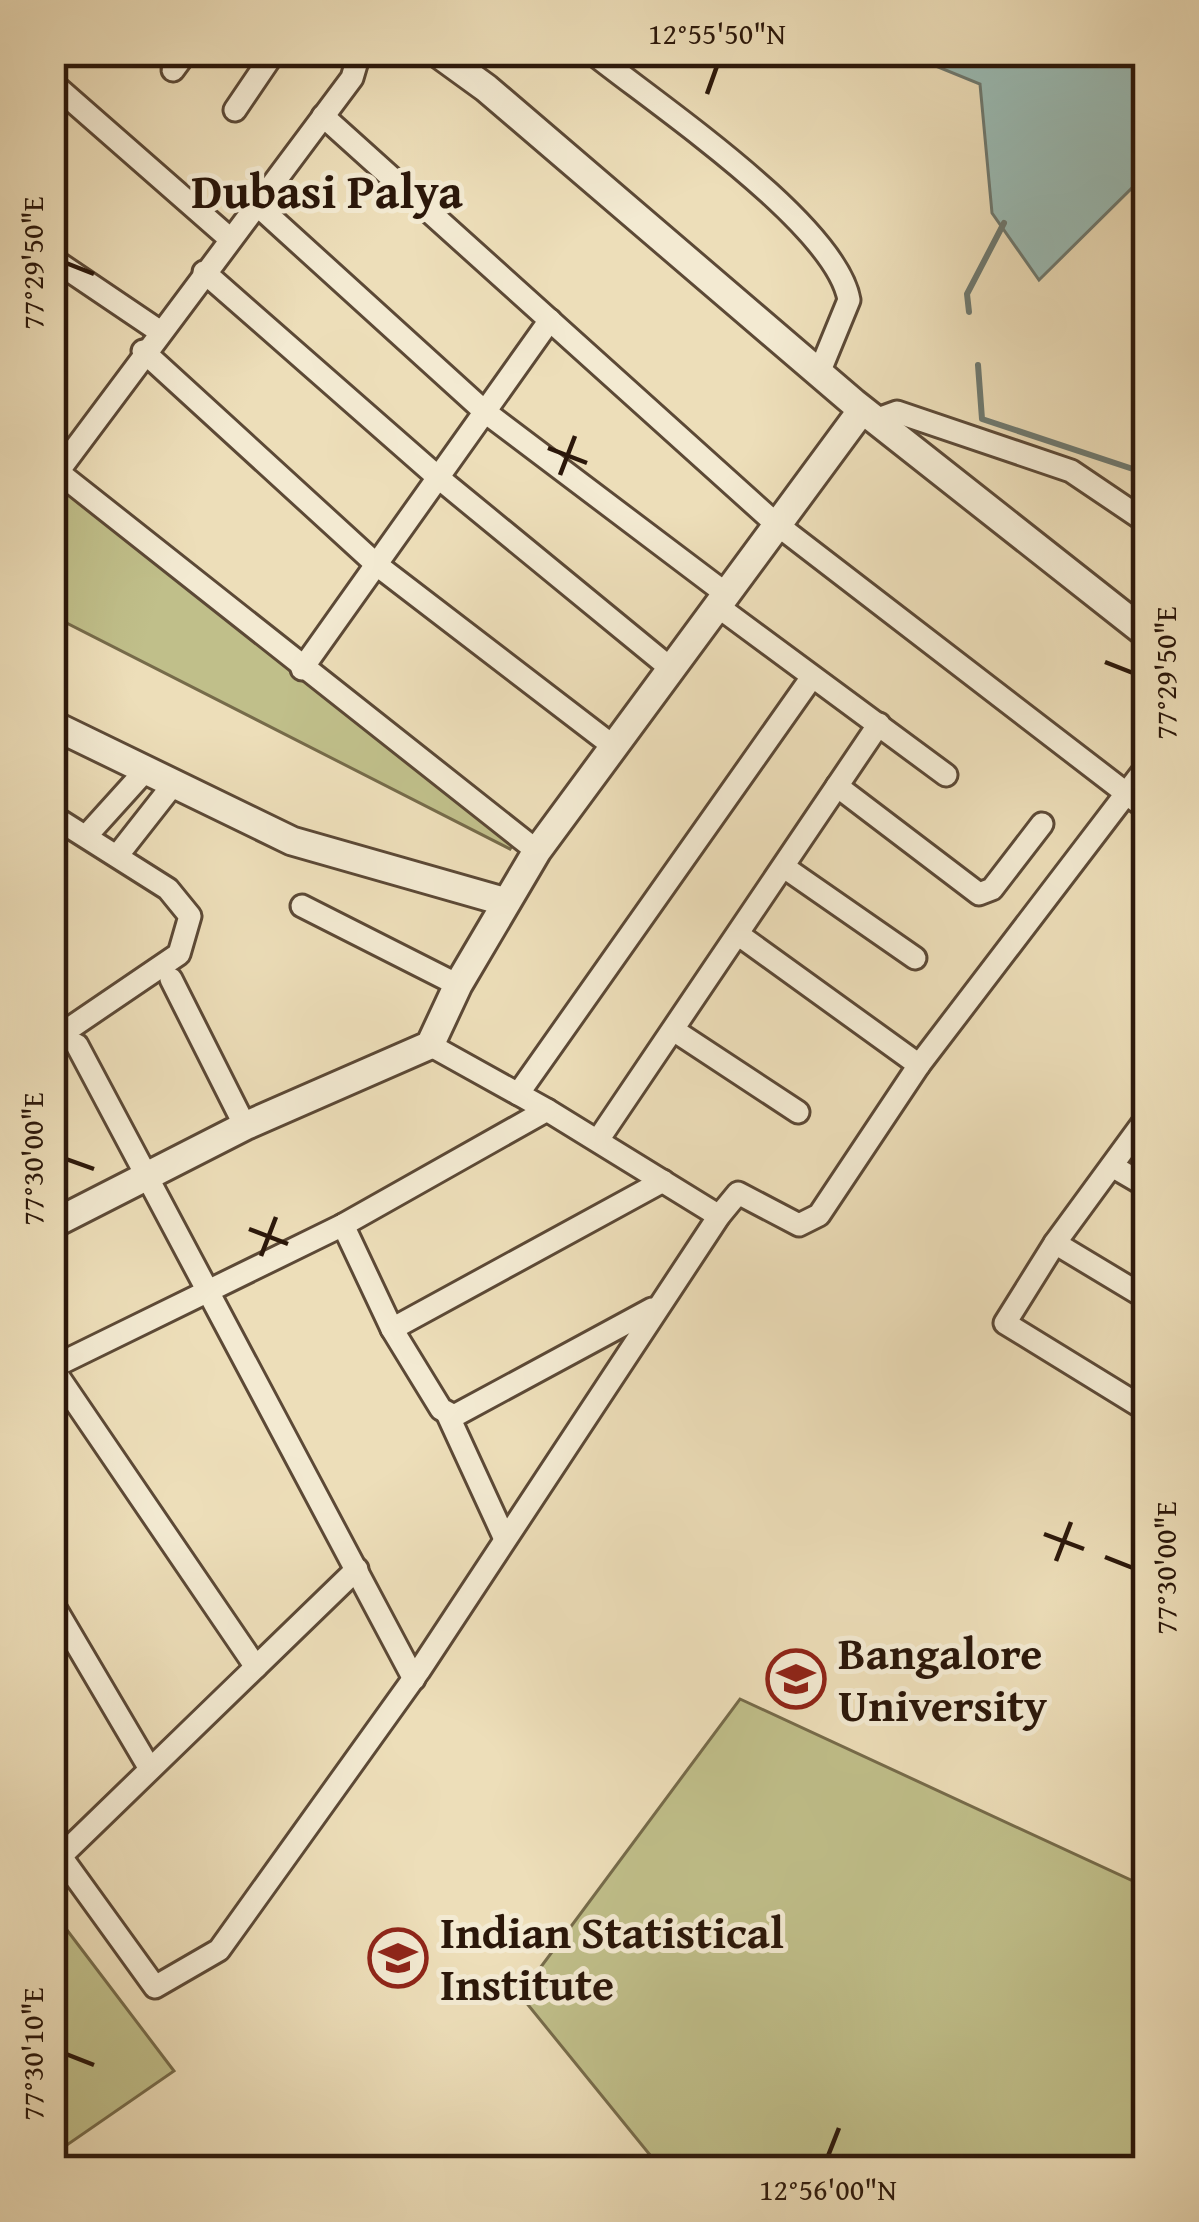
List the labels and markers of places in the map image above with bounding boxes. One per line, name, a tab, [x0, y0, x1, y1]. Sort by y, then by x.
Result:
place label: Bangalore University	[838, 1620, 1047, 1737]
school or university icon: Bangalore University	[765, 1648, 827, 1710]
place label: Indian Statistical Institute	[440, 1899, 784, 2016]
school or university icon: Indian Statistical Institute	[367, 1927, 429, 1989]

